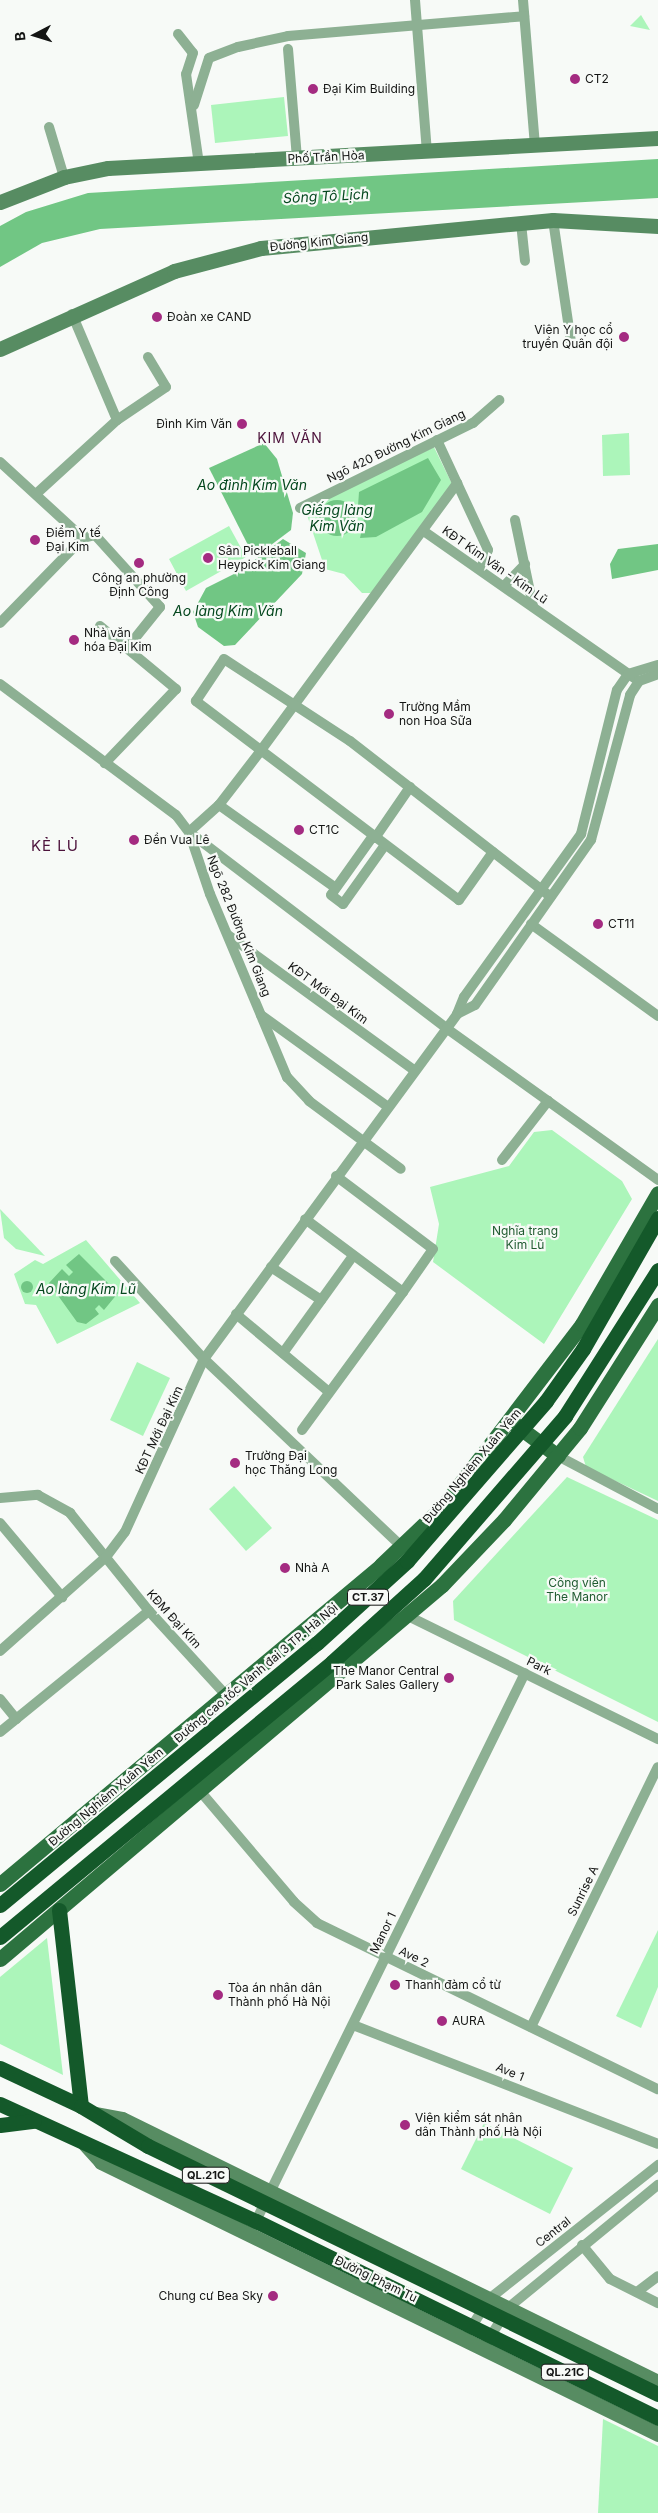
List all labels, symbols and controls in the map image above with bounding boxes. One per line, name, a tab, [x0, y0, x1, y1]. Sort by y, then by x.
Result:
north arrow	[10, 10, 60, 60]
text: B	[11, 31, 28, 42]
place label: CT2	[585, 72, 609, 86]
marker: CT2	[569, 73, 581, 85]
place label: Đại Kim Building	[323, 82, 415, 96]
marker: Đại Kim Building	[307, 83, 319, 95]
street label: Phố Trần Hòa	[287, 148, 365, 166]
water label: Sông Tô Lịch	[283, 185, 369, 207]
street label: Đường Kim Giang	[269, 230, 369, 254]
place label: Đoàn xe CAND	[167, 310, 251, 324]
marker: Đoàn xe CAND	[151, 311, 163, 323]
place label: Viện Y học cổ truyền Quân đội	[523, 323, 613, 351]
marker: Viện Y học cổ truyền Quân đội	[617, 330, 631, 344]
street label: Ngõ 420 Đường Kim Giang	[325, 406, 467, 486]
place label: Đình Kim Văn	[156, 417, 232, 431]
marker: Đình Kim Văn	[236, 418, 248, 430]
district label: KIM VĂN	[256, 430, 324, 446]
water label: Ao đình Kim Văn	[197, 477, 307, 493]
water label: Giếng làng Kim Văn	[301, 502, 373, 534]
street label: KĐT Kim Văn - Kim Lũ	[439, 523, 551, 607]
place label: Điểm Y tế Đại Kim	[46, 526, 101, 554]
marker: Điểm Y tế Đại Kim	[28, 533, 42, 547]
place label: Sân Pickleball Heypick Kim Giang	[218, 544, 326, 572]
marker: Sân Pickleball Heypick Kim Giang	[202, 552, 214, 564]
marker: Công an phường Định Công	[133, 557, 145, 569]
place label: Công an phường Định Công	[92, 571, 186, 599]
water label: Ao làng Kim Văn	[173, 603, 283, 619]
place label: Nhà văn hóa Đại Kim	[84, 626, 152, 654]
marker: Nhà văn hóa Đại Kim	[68, 634, 80, 646]
place label: Trường Mầm non Hoa Sữa	[399, 700, 472, 728]
marker: Trường Mầm non Hoa Sữa	[383, 708, 395, 720]
place label: CT1C	[309, 823, 339, 837]
marker: CT1C	[293, 824, 305, 836]
place label: Đền Vua Lê	[144, 833, 209, 847]
marker: Đền Vua Lê	[128, 834, 140, 846]
district label: KẺ LỦ	[30, 837, 80, 855]
street label: Ngõ 282 Đường Kim Giang	[204, 853, 274, 999]
place label: CT11	[608, 917, 634, 931]
marker: CT11	[592, 918, 604, 930]
street label: KĐT Mới Đại Kim	[285, 959, 371, 1027]
park label: Nghĩa trang Kim Lũ	[492, 1224, 558, 1252]
water label: Ao làng Kim Lũ	[36, 1281, 136, 1297]
street label: KĐT Mới Đại Kim	[132, 1384, 186, 1476]
street label: Đường Nghiêm Xuân Yêm	[420, 1406, 524, 1526]
place label: Trường Đại học Thăng Long	[245, 1449, 337, 1477]
marker: Trường Đại học Thăng Long	[229, 1457, 241, 1469]
place label: Nhà A	[295, 1561, 330, 1575]
marker: Nhà A	[279, 1562, 291, 1574]
park label: Công viên The Manor	[546, 1576, 608, 1604]
street label: KĐM Đại Kim	[144, 1587, 204, 1651]
road number: CT.37	[347, 1588, 389, 1605]
street label: Đường cao tốc Vành đai 3 TP. Hà Nội	[171, 1600, 341, 1746]
street label: Park	[524, 1654, 554, 1678]
place label: The Manor Central Park Sales Gallery	[333, 1664, 439, 1692]
marker: The Manor Central Park Sales Gallery	[443, 1672, 455, 1684]
street label: Đường Nghiêm Xuân Yêm	[46, 1745, 166, 1849]
street label: Sunrise A	[565, 1863, 601, 1919]
street label: Manor 1	[367, 1910, 399, 1956]
street label: Ave 2	[397, 1944, 431, 1970]
place label: Thanh đàm cổ từ	[405, 1978, 501, 1992]
marker: Thanh đàm cổ từ	[389, 1979, 401, 1991]
place label: Tòa án nhân dân Thành phố Hà Nội	[228, 1981, 330, 2009]
marker: Tòa án nhân dân Thành phố Hà Nội	[212, 1989, 224, 2001]
place label: AURA	[452, 2014, 485, 2028]
marker: AURA	[436, 2015, 448, 2027]
street label: Ave 1	[494, 2060, 526, 2084]
place label: Viện kiểm sát nhân dân Thành phố Hà Nội	[415, 2111, 542, 2139]
marker: Viện kiểm sát nhân dân Thành phố Hà Nội	[399, 2119, 411, 2131]
road number: QL.21C	[181, 2166, 231, 2184]
street label: Central	[532, 2214, 574, 2250]
street label: Đường Phạm Tu	[332, 2253, 420, 2305]
place label: Chung cư Bea Sky	[158, 2289, 263, 2303]
marker: Chung cư Bea Sky	[267, 2290, 279, 2302]
road number: QL.21C	[540, 2364, 590, 2380]

